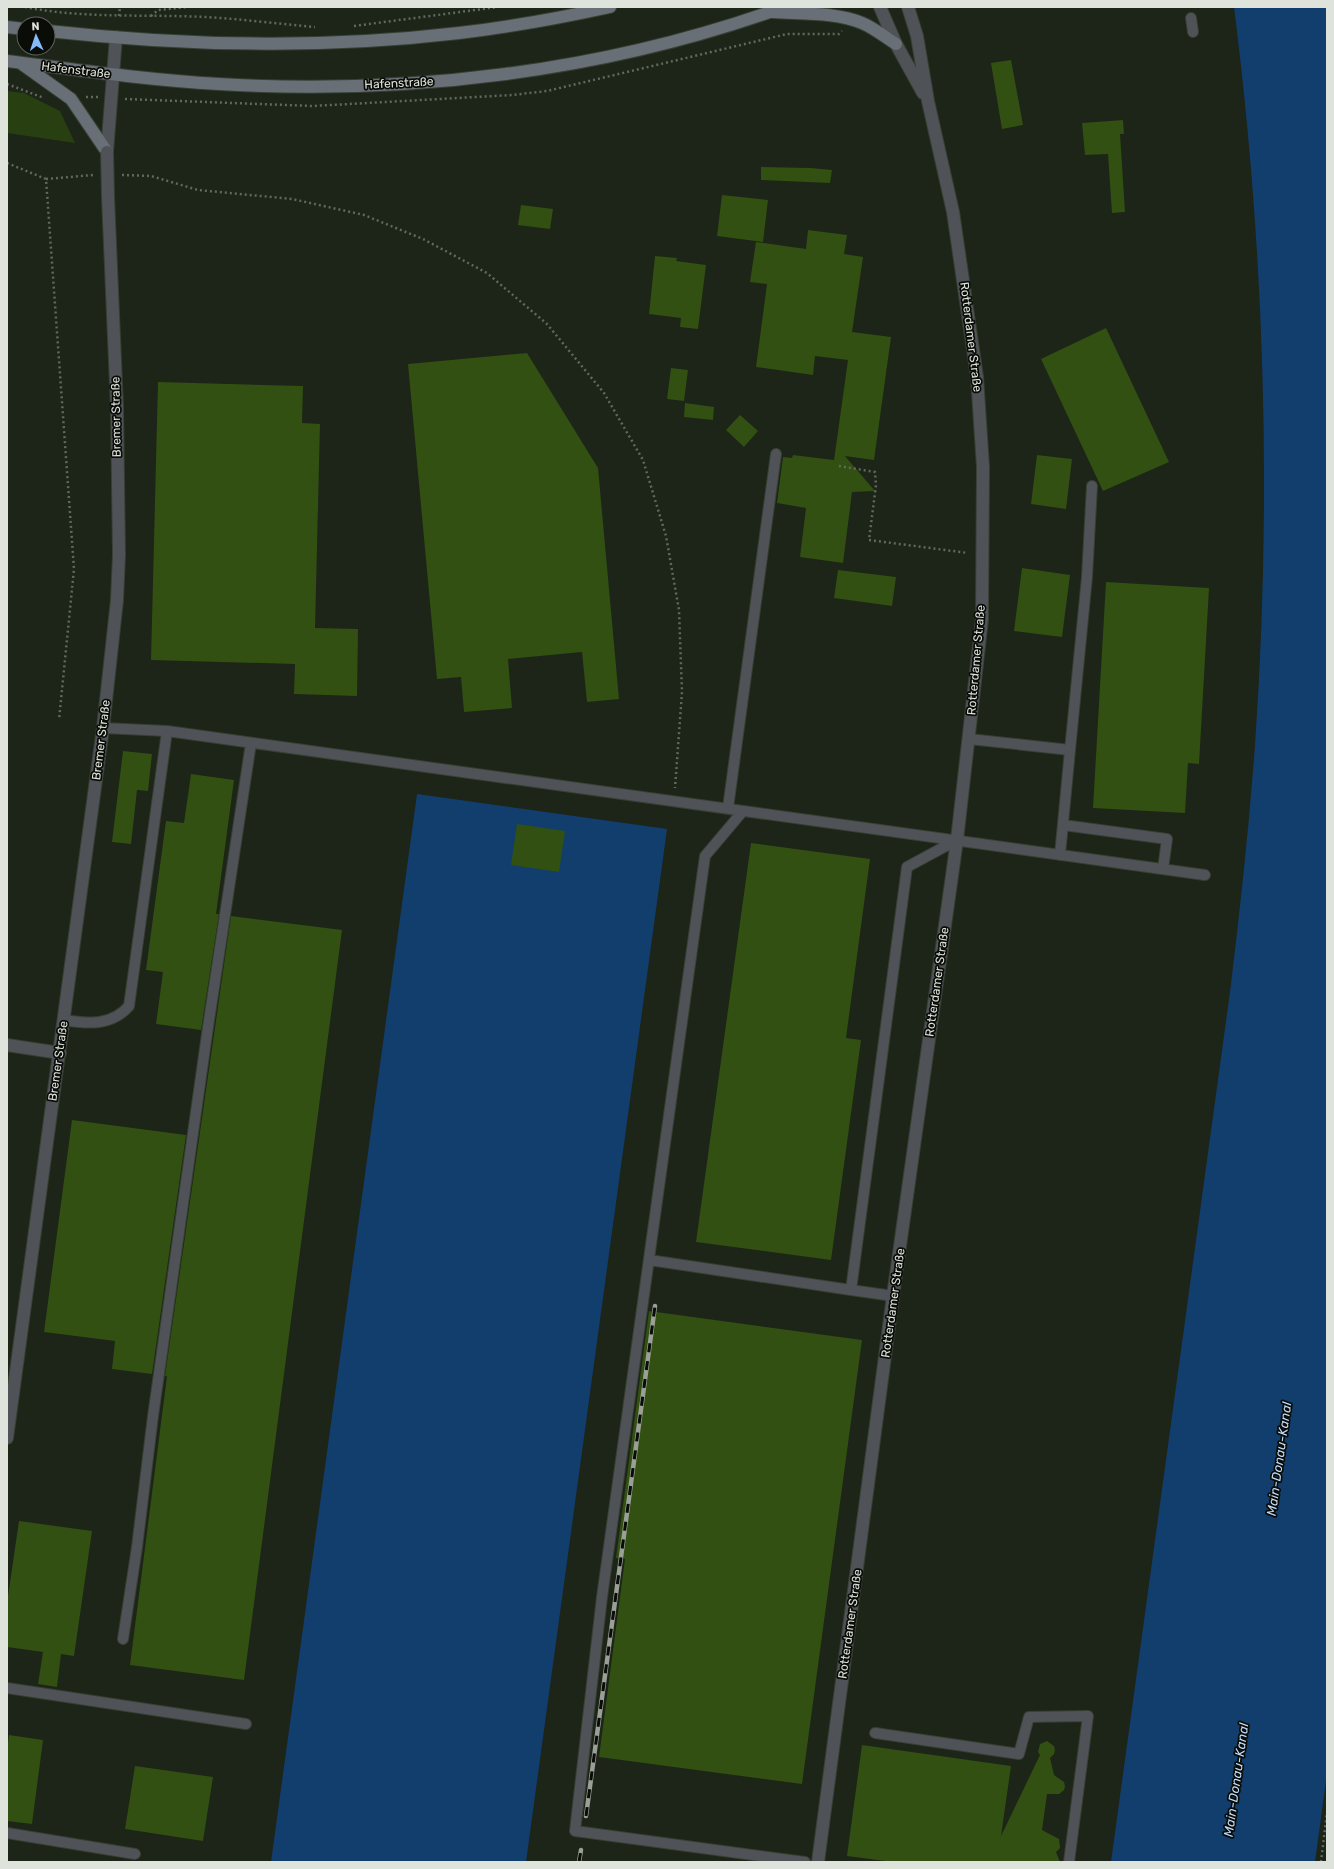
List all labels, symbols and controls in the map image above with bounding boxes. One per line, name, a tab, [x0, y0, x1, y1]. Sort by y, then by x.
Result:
north arrow	[16, 16, 56, 56]
text: N	[31, 20, 40, 33]
street label: Hafenstraße	[41, 59, 112, 81]
street label: Hafenstraße	[364, 74, 434, 92]
street label: Rotterdamer Straße	[957, 281, 985, 393]
street label: Bremer Straße	[108, 376, 124, 458]
street label: Rotterdamer Straße	[964, 604, 988, 716]
street label: Bremer Straße	[89, 699, 113, 781]
street label: Rotterdamer Straße	[922, 926, 952, 1038]
street label: Bremer Straße	[45, 1020, 71, 1102]
street label: Rotterdamer Straße	[878, 1247, 908, 1359]
water label: Main-Donau-Kanal	[1264, 1400, 1295, 1517]
street label: Rotterdamer Straße	[835, 1568, 865, 1680]
water label: Main-Donau-Kanal	[1221, 1721, 1252, 1838]

